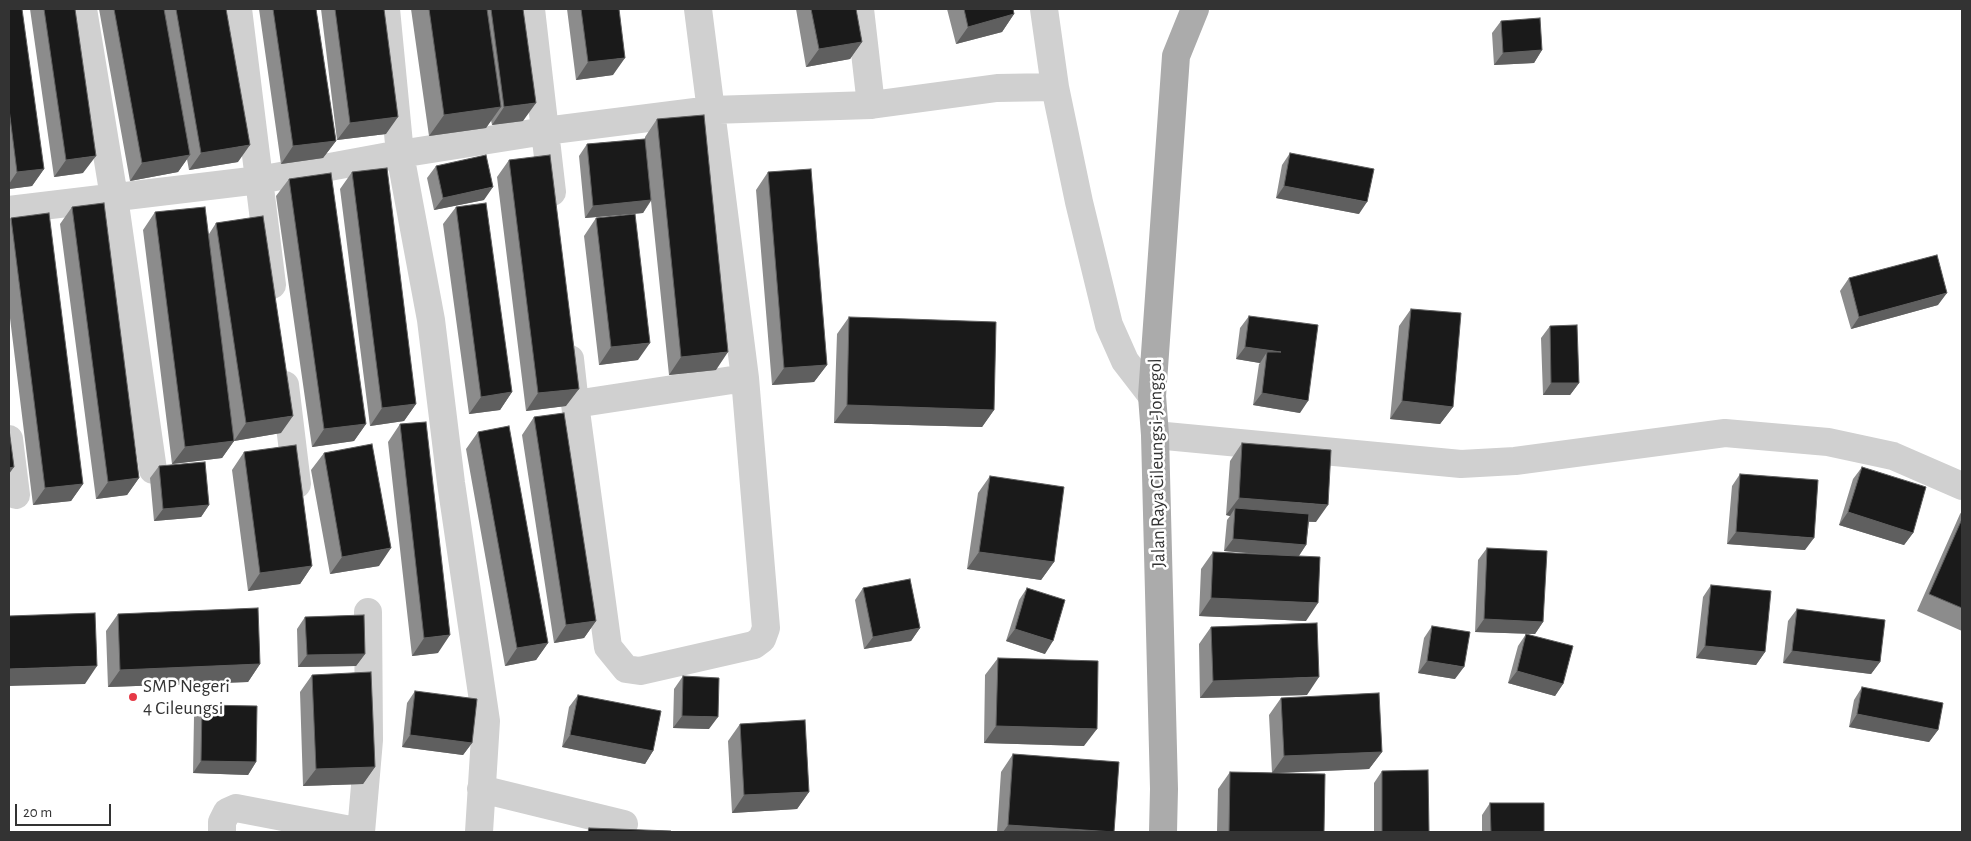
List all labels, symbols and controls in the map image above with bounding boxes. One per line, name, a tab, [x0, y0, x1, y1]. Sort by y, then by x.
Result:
street label: Jalan Raya Cileungsi-Jonggol	[1144, 358, 1170, 568]
place label: SMP Negeri 4 Cileungsi	[143, 675, 230, 719]
marker: SMP Negeri 4 Cileungsi	[127, 691, 139, 703]
scale bar	[18, 794, 114, 826]
text: 20 m	[23, 805, 52, 820]

